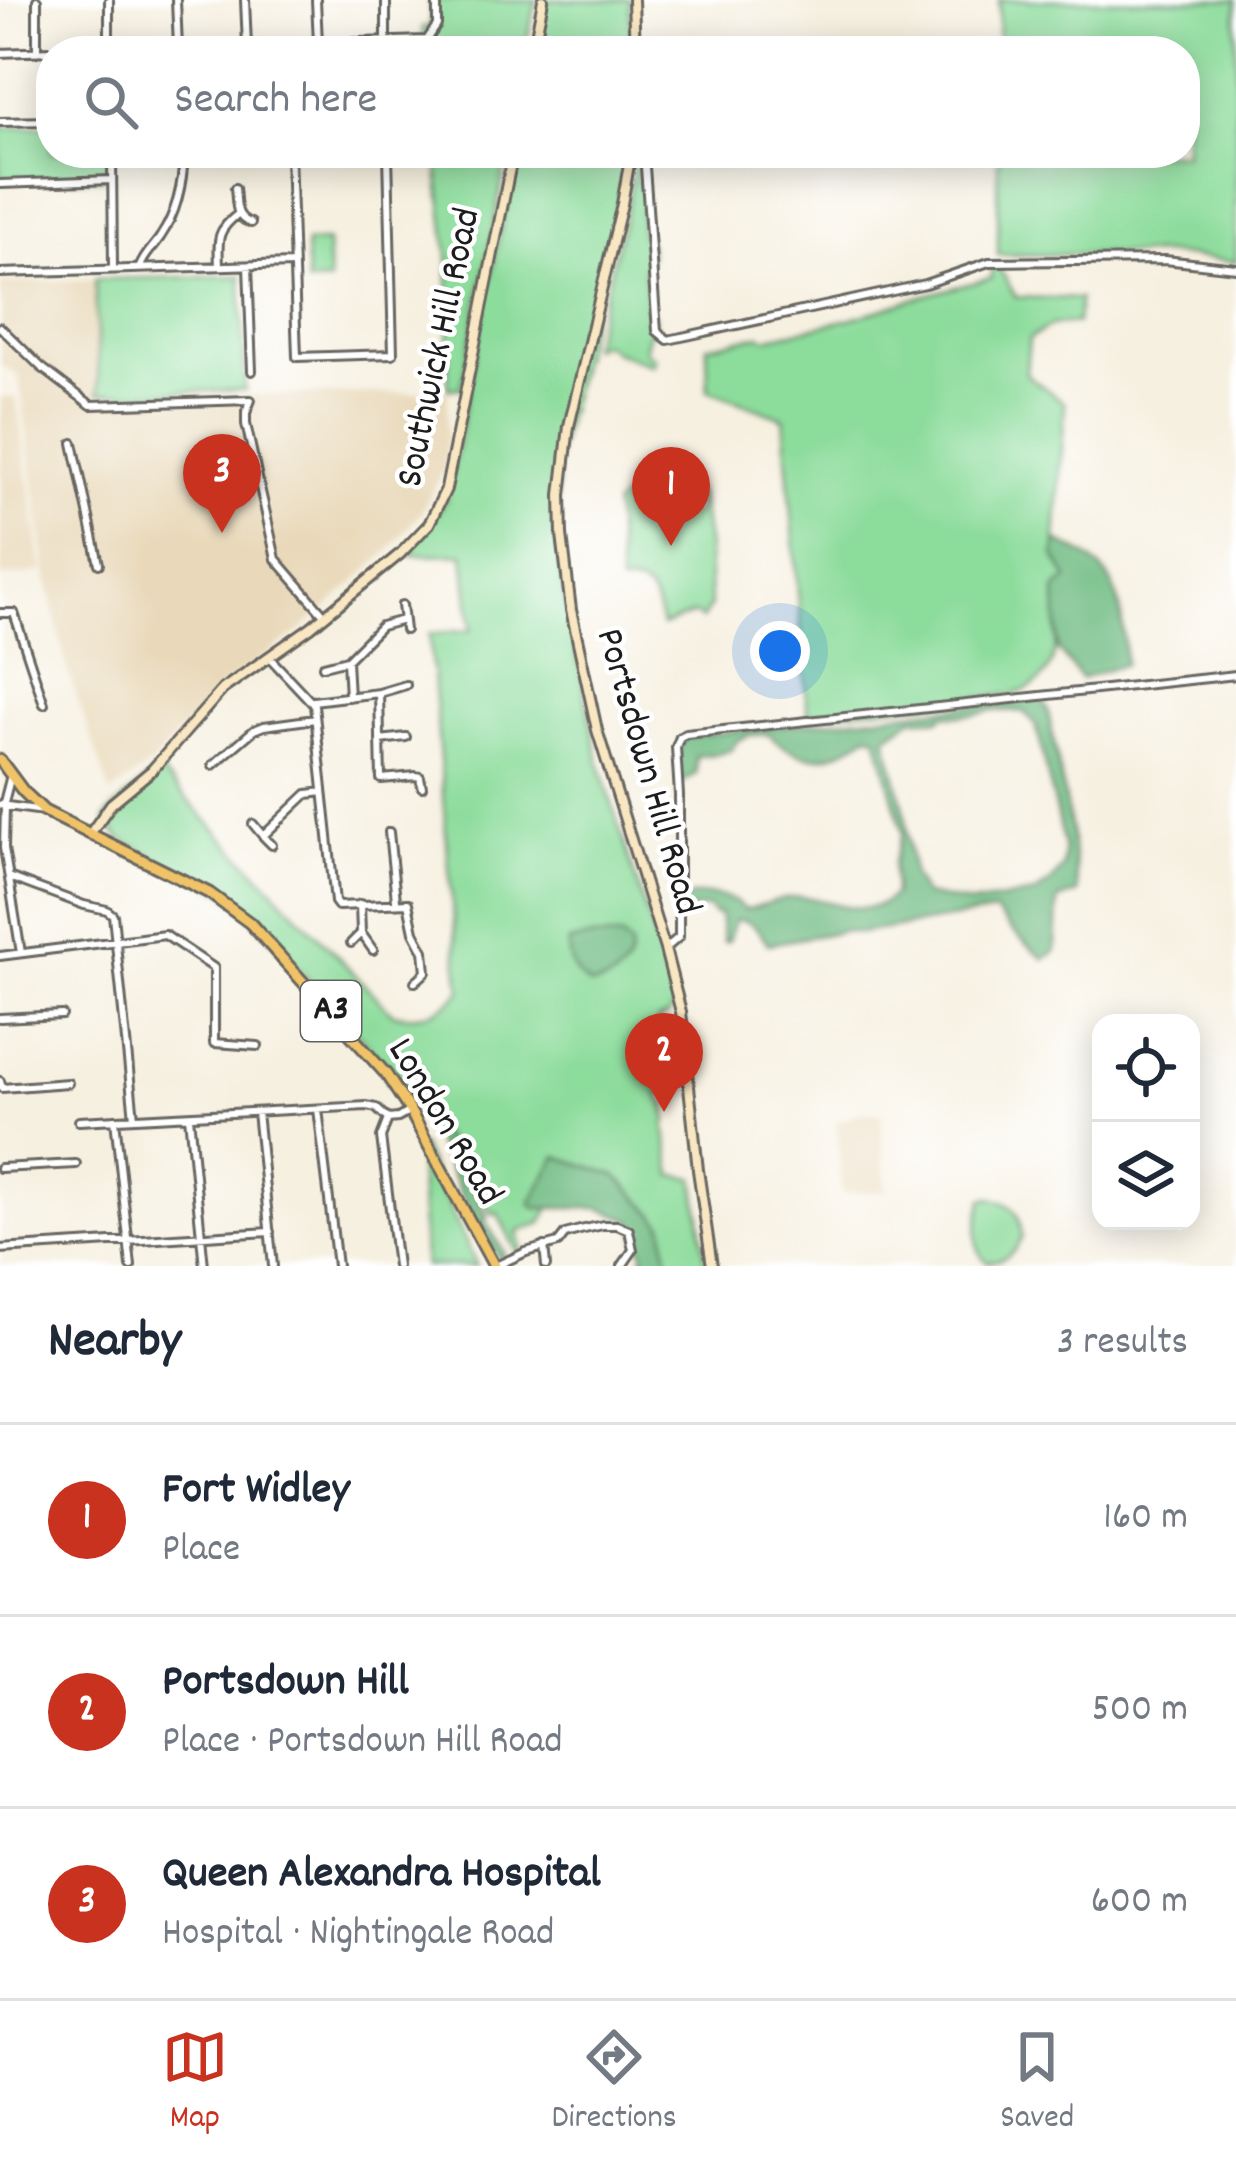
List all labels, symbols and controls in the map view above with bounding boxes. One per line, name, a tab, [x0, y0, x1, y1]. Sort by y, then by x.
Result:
search box	[36, 36, 1200, 168]
icon: search	[78, 69, 144, 135]
text: Search here	[174, 70, 377, 134]
street label: Southwick Hill Road	[385, 203, 497, 493]
pin: 3	[183, 434, 261, 533]
pin: 1	[632, 447, 710, 546]
your location	[750, 621, 810, 681]
street label: Portsdown Hill Road	[579, 622, 713, 922]
road number: A3	[301, 981, 361, 1041]
pin: 2	[625, 1013, 703, 1112]
map controls	[1092, 1014, 1200, 1230]
button: locate	[1092, 1014, 1200, 1122]
street label: London Road	[371, 1029, 515, 1217]
button: layers	[1092, 1122, 1200, 1230]
text: Nearby	[48, 1308, 181, 1380]
text: 3 results	[1057, 1317, 1188, 1372]
text: Fort Widley	[162, 1460, 350, 1524]
text: 1	[83, 1492, 91, 1547]
text: 160 m	[1103, 1492, 1188, 1547]
text: Place	[162, 1524, 240, 1579]
text: Portsdown Hill	[162, 1652, 409, 1716]
text: 2	[78, 1684, 96, 1739]
text: 500 m	[1092, 1684, 1188, 1739]
text: Place · Portsdown Hill Road	[162, 1716, 563, 1771]
text: Queen Alexandra Hospital	[162, 1844, 601, 1908]
text: 3	[78, 1876, 96, 1931]
text: 600 m	[1091, 1876, 1188, 1931]
text: Hospital · Nightingale Road	[162, 1908, 554, 1963]
tab: Map	[162, 2024, 228, 2143]
tab: Directions	[552, 2024, 677, 2143]
tab: Saved	[1000, 2024, 1074, 2143]

